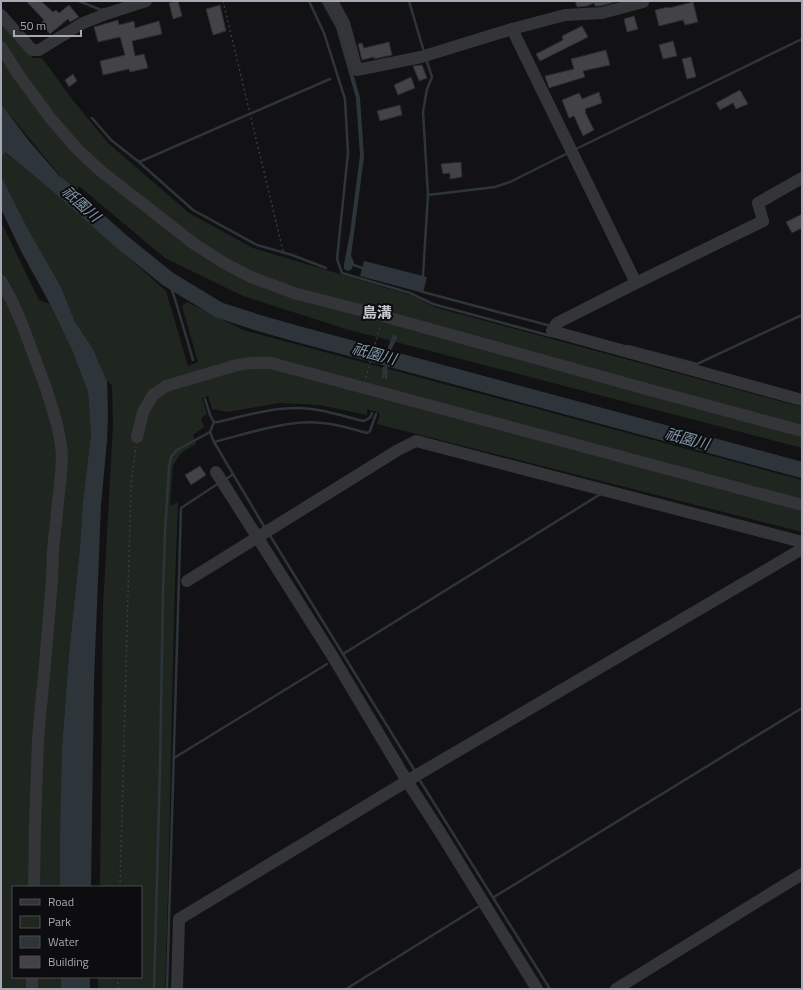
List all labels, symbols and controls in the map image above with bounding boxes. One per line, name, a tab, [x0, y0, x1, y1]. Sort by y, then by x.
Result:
scale bar	[14, 12, 81, 38]
text: 50 m	[20, 16, 46, 35]
water label: 祇園川	[57, 180, 107, 229]
district label: 島溝	[362, 301, 392, 324]
water label: 祇園川	[349, 337, 401, 371]
water label: 祇園川	[662, 422, 714, 456]
legend	[12, 886, 142, 978]
text: Road	[48, 892, 74, 911]
text: Park	[48, 912, 71, 931]
text: Water	[48, 932, 79, 951]
text: Building	[48, 952, 89, 971]

